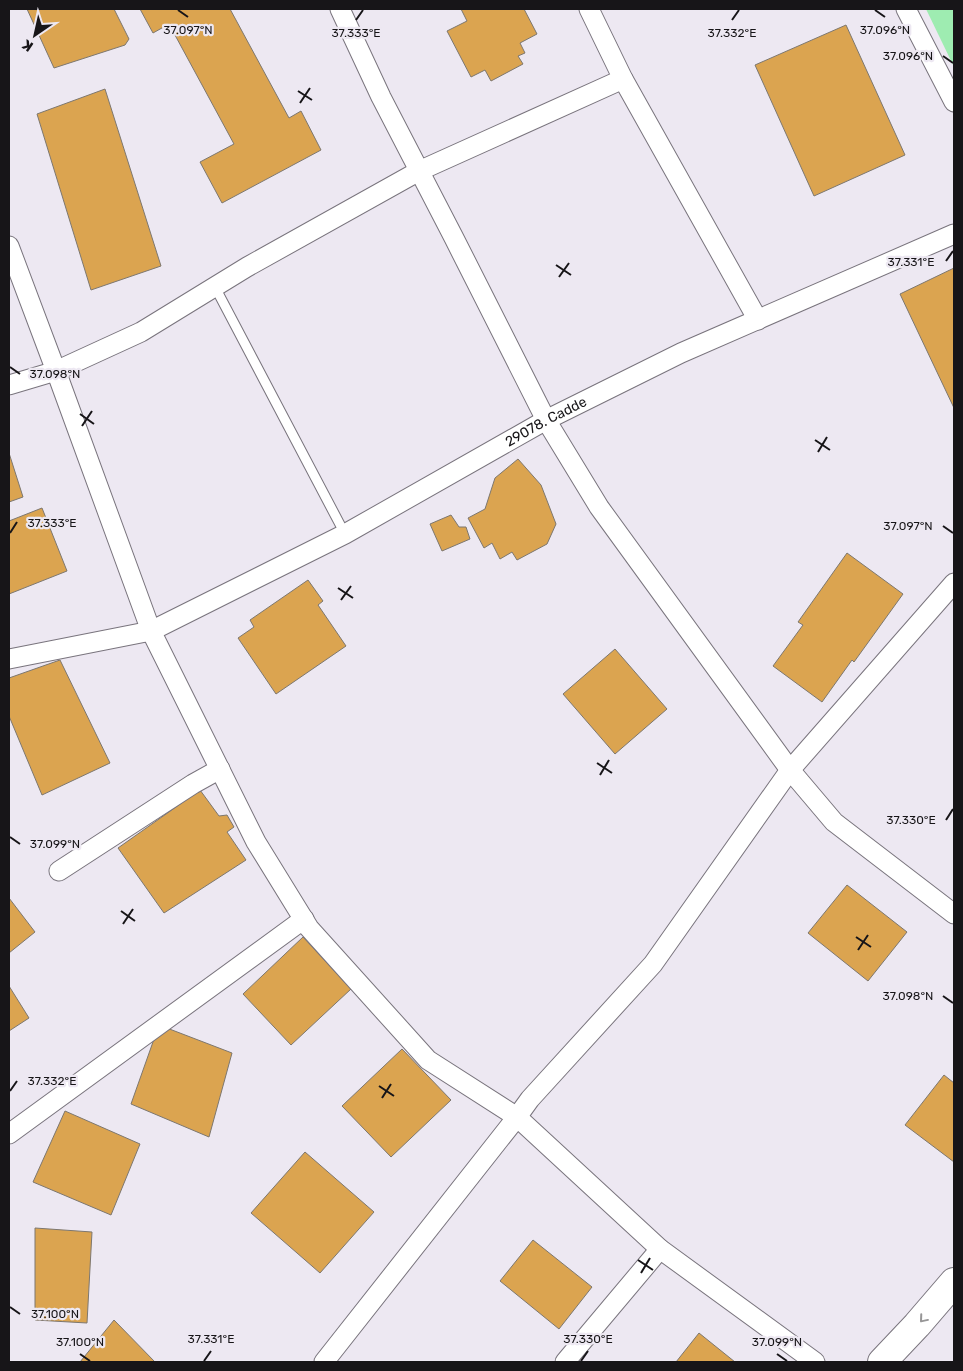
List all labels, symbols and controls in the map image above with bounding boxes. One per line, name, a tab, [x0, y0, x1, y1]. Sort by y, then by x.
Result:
north arrow	[10, 10, 60, 60]
text: 37.097°N	[163, 23, 213, 37]
text: 37.096°N	[860, 23, 910, 37]
text: 37.333°E	[331, 26, 381, 40]
text: 37.332°E	[707, 26, 757, 40]
text: K	[19, 35, 37, 55]
text: 37.096°N	[883, 49, 933, 63]
text: 37.331°E	[888, 255, 934, 269]
text: 37.098°N	[30, 367, 80, 381]
street label: 29078. Cadde	[502, 393, 590, 450]
text: 37.333°E	[27, 516, 77, 530]
text: 37.097°N	[883, 519, 933, 533]
text: 37.330°E	[886, 813, 936, 827]
text: 37.099°N	[30, 837, 80, 851]
text: 37.098°N	[883, 989, 933, 1003]
text: 37.332°E	[27, 1074, 77, 1088]
text: 37.100°N	[31, 1307, 79, 1321]
one-way arrow	[919, 1313, 928, 1322]
text: 37.331°E	[188, 1332, 234, 1346]
text: 37.330°E	[563, 1332, 613, 1346]
text: 37.100°N	[56, 1335, 104, 1349]
text: 37.099°N	[752, 1335, 802, 1349]

